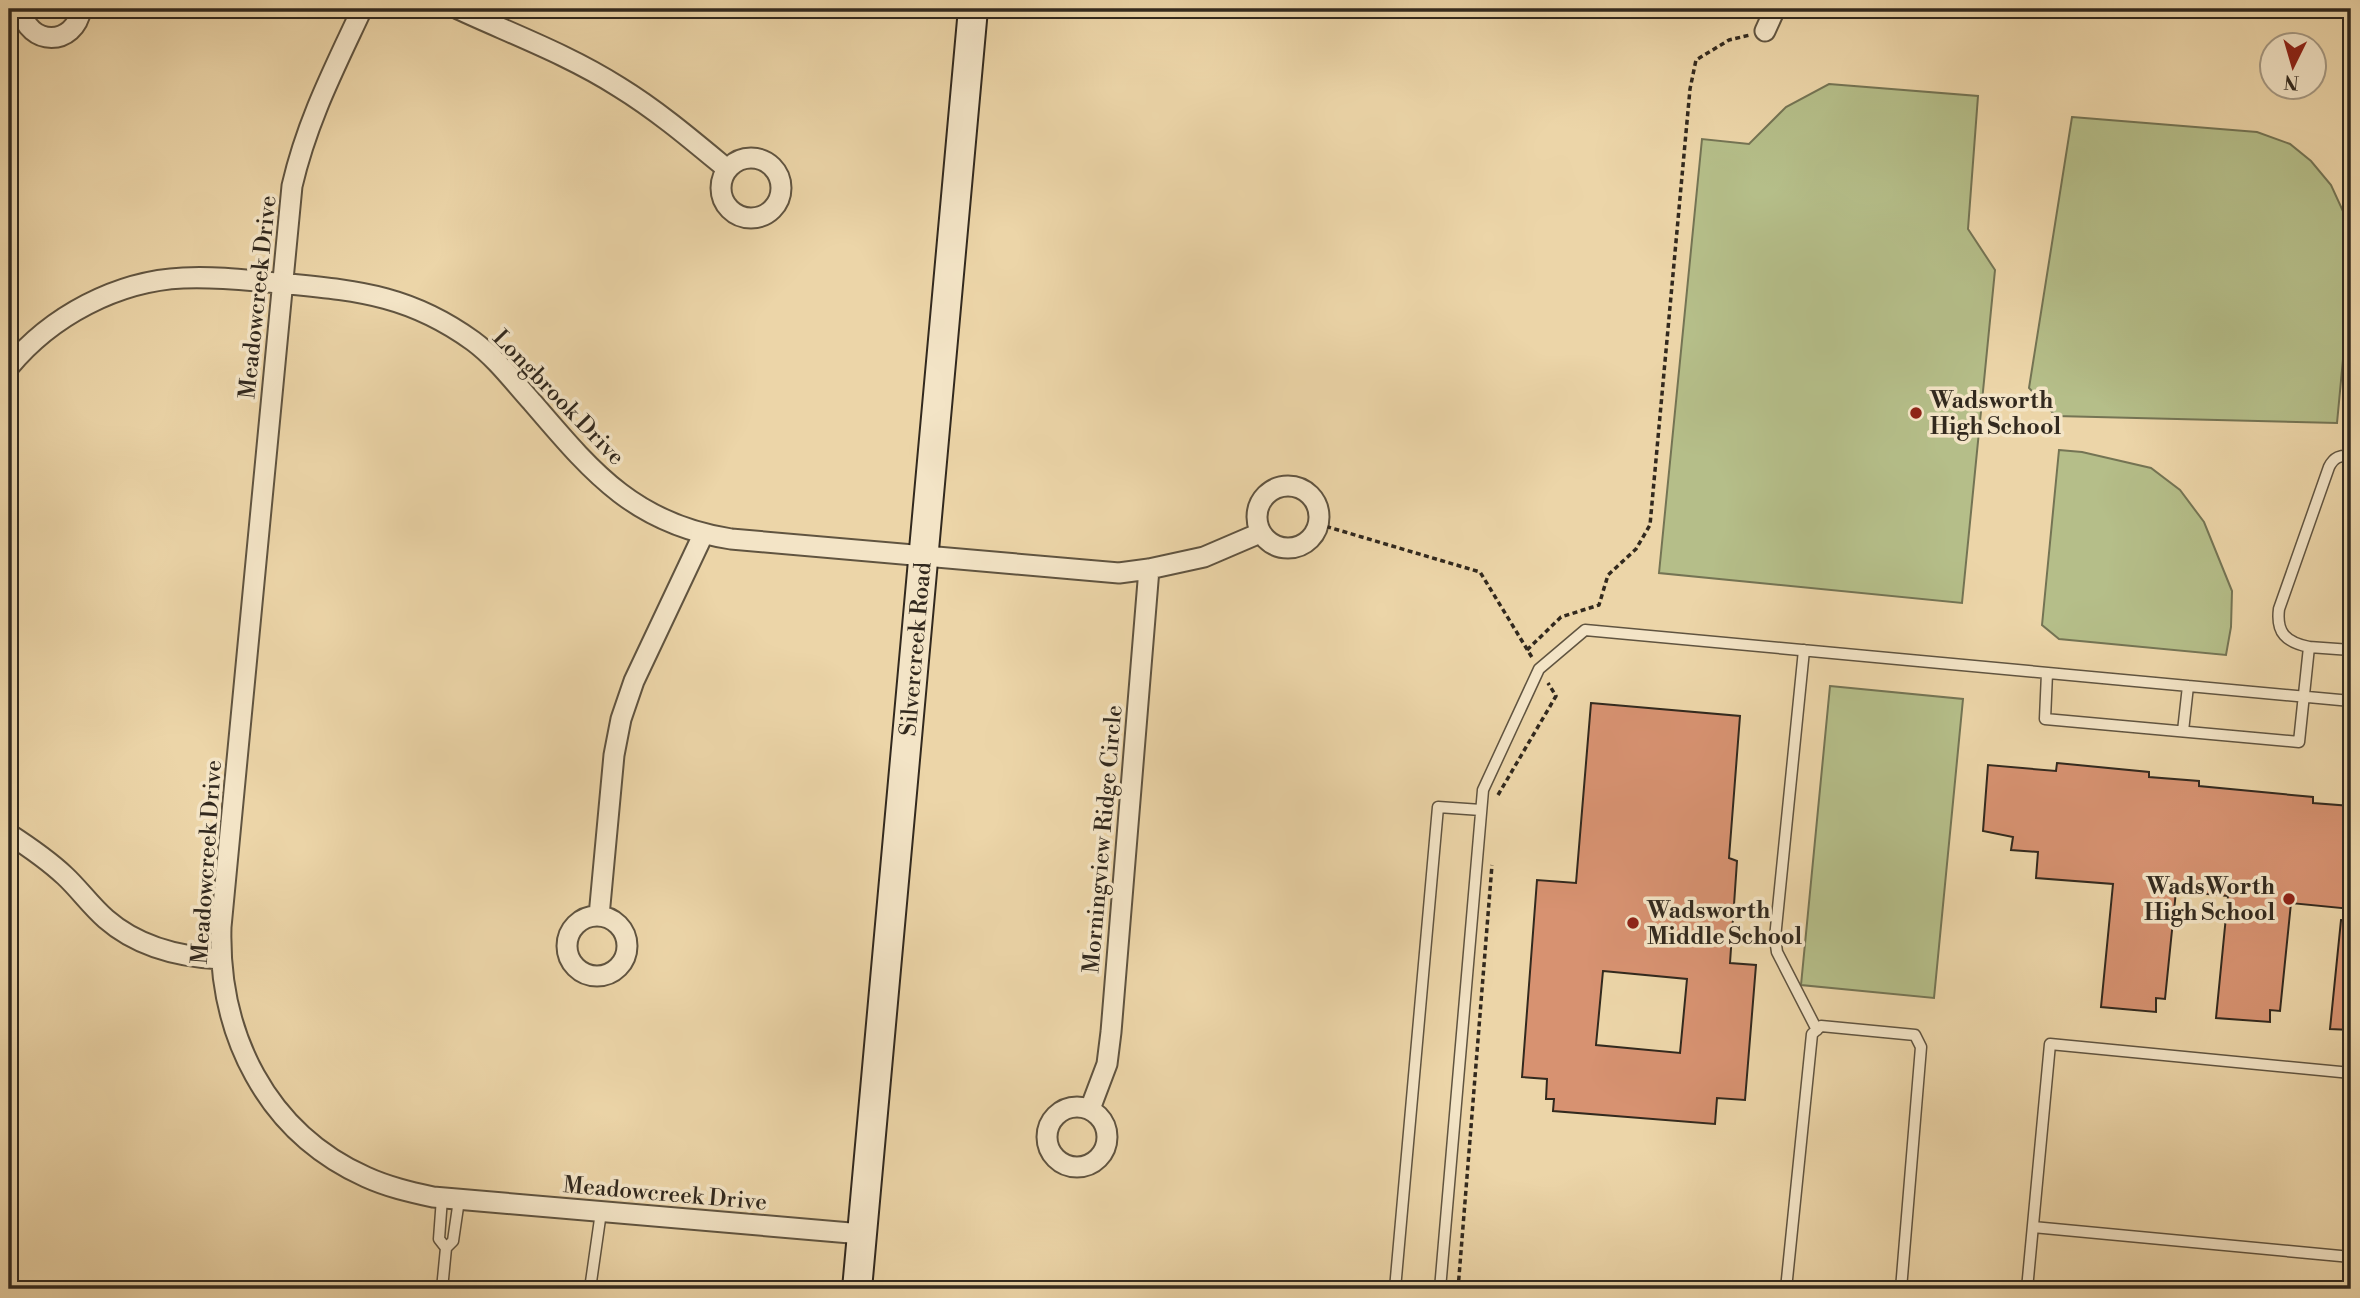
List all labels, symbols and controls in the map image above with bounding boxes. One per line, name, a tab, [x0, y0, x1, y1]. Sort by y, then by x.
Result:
north arrow	[2258, 32, 2328, 102]
text: N	[2283, 69, 2300, 95]
street label: Meadowcreek Drive	[233, 194, 283, 400]
street label: Longbrook Drive	[486, 324, 630, 471]
place label: Wadsworth High School	[1929, 387, 2061, 441]
marker: Wadsworth High School	[1908, 405, 1924, 421]
street label: Silvercreek Road	[894, 561, 938, 737]
street label: Morningview Ridge Circle	[1077, 704, 1129, 974]
street label: Meadowcreek Drive	[186, 759, 228, 965]
place label: WadsWorth High School	[2144, 873, 2275, 927]
marker: WadsWorth High School	[2281, 891, 2297, 907]
place label: Wadsworth Middle School	[1646, 897, 1802, 951]
marker: Wadsworth Middle School	[1625, 915, 1641, 931]
street label: Meadowcreek Drive	[562, 1171, 768, 1217]

